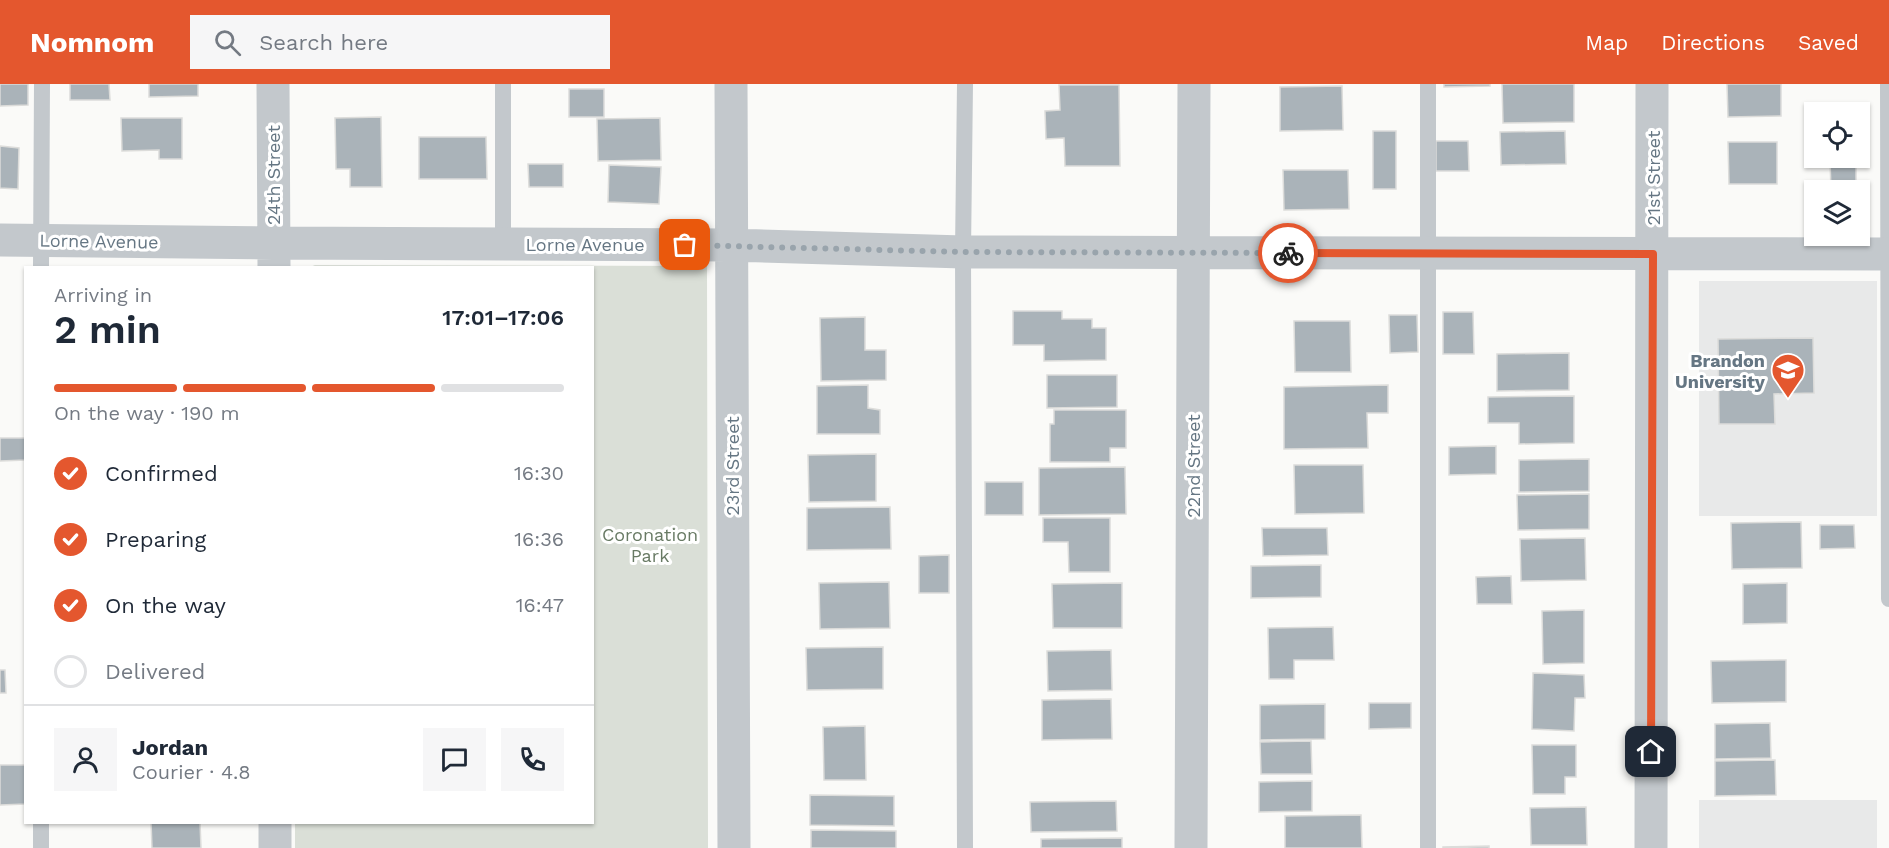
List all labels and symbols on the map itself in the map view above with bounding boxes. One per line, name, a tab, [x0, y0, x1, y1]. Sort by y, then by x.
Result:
street label: 24th Street	[263, 125, 284, 225]
street label: 21st Street	[1643, 130, 1664, 225]
pin	[659, 219, 710, 270]
courier	[1258, 223, 1318, 283]
street label: Lorne Avenue	[39, 229, 159, 253]
street label: Lorne Avenue	[525, 234, 645, 255]
place label: Brandon University	[1675, 350, 1766, 392]
school or university icon: Brandon University	[1770, 352, 1806, 399]
street label: 22nd Street	[1183, 414, 1204, 518]
street label: 23rd Street	[722, 416, 743, 516]
park label: Coronation Park	[602, 524, 698, 566]
pin	[1625, 726, 1676, 777]

